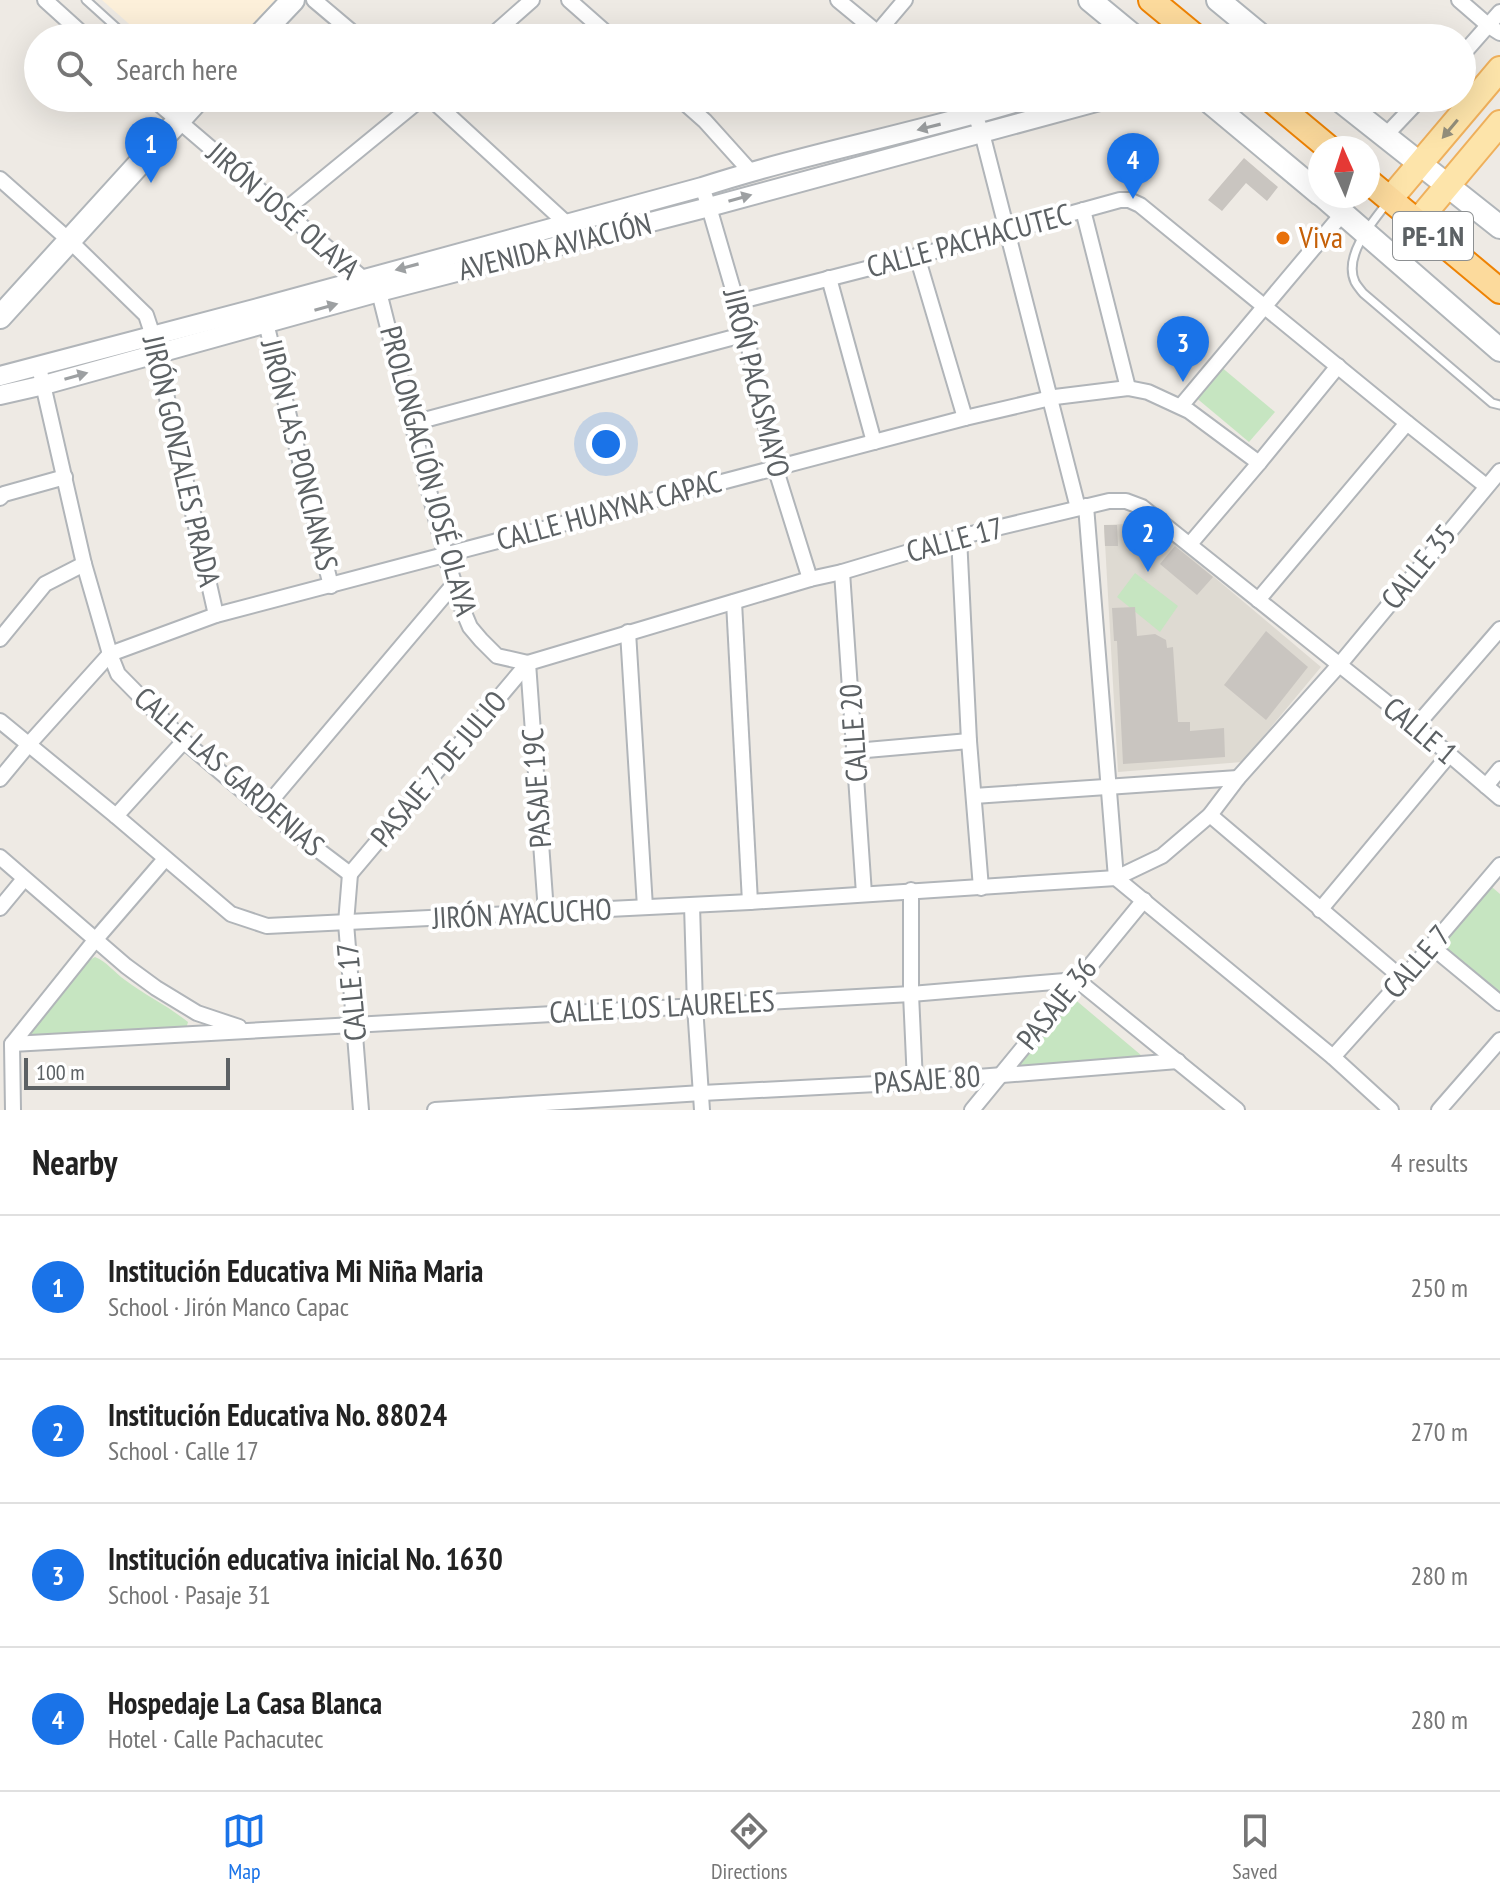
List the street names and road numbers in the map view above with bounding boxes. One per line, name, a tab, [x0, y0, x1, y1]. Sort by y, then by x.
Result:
street label: JIRÓN JOSÉ OLAYA	[199, 132, 369, 287]
street label: CALLE PACHACUTEC	[862, 194, 1075, 286]
street label: AVENIDA AVIACIÓN	[454, 203, 655, 288]
road number: PE-1N	[1393, 212, 1473, 260]
street label: JIRÓN PACASMAYO	[715, 283, 800, 481]
street label: PROLONGACIÓN JOSÉ OLAYA	[372, 321, 487, 621]
street label: JIRÓN GONZALES PRADA	[134, 330, 230, 591]
street label: JIRÓN LAS PONCIANAS	[253, 334, 348, 574]
street label: CALLE HUAYNA CAPAC	[492, 461, 725, 558]
street label: CALLE 17	[902, 507, 1007, 570]
street label: CALLE 35	[1372, 516, 1464, 617]
street label: CALLE LAS GARDENIAS	[127, 678, 333, 864]
street label: PASAJE 7 DE JULIO	[361, 682, 514, 854]
street label: CALLE 20	[830, 683, 875, 784]
street label: CALLE 1	[1376, 688, 1466, 772]
street label: PASAJE 19C	[512, 727, 559, 850]
street label: JIRÓN AYACUCHO	[430, 888, 613, 937]
street label: CALLE 7	[1373, 916, 1458, 1006]
street label: CALLE 17	[327, 941, 374, 1043]
street label: PASAJE 36	[1007, 949, 1105, 1057]
street label: CALLE LOS LAURELES	[548, 980, 776, 1031]
street label: PASAJE 80	[872, 1055, 981, 1102]

